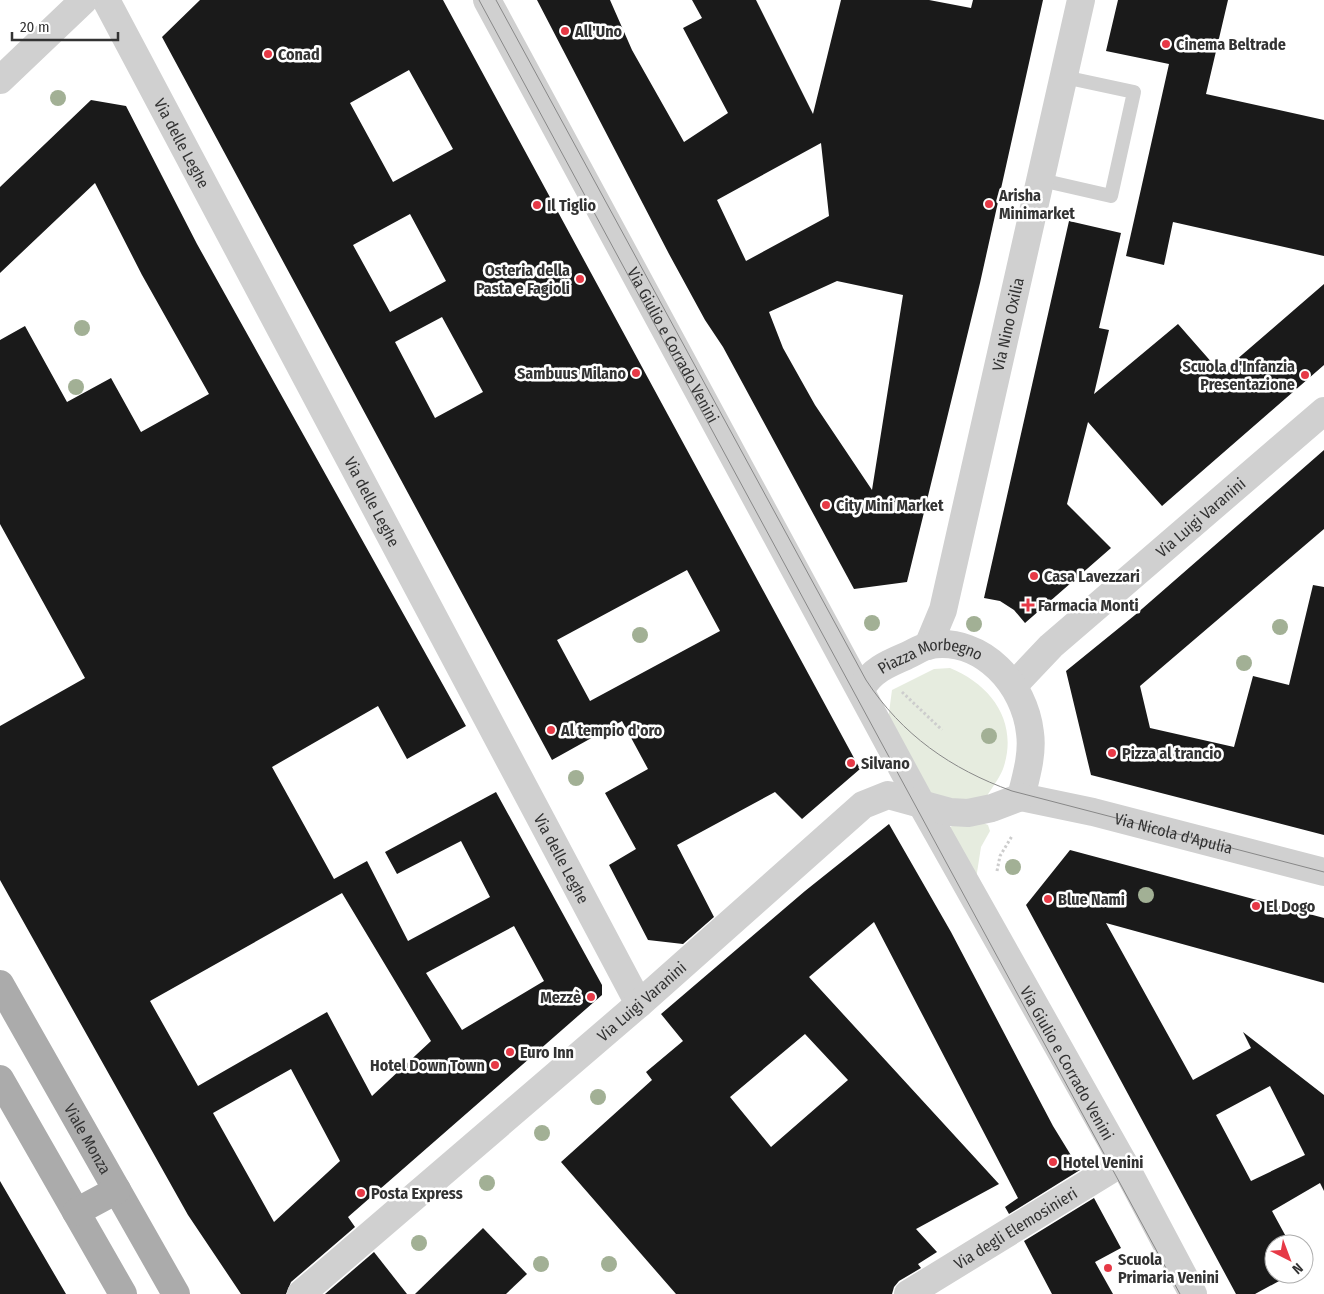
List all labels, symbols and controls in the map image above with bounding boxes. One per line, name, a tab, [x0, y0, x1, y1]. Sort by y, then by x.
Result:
scale bar	[12, 10, 119, 42]
text: 20 m	[20, 18, 50, 36]
place label: All'Uno	[574, 22, 623, 41]
marker: All'Uno	[559, 25, 571, 37]
place label: Cinema Beltrade	[1176, 35, 1286, 54]
marker: Cinema Beltrade	[1160, 38, 1172, 50]
place label: Conad	[278, 45, 320, 64]
marker: Conad	[262, 48, 274, 60]
street label: Via delle Leghe	[150, 95, 214, 191]
place label: Arisha Minimarket	[998, 186, 1075, 223]
place label: Il Tiglio	[547, 196, 596, 215]
marker: Arisha Minimarket	[983, 198, 995, 210]
marker: Il Tiglio	[531, 199, 543, 211]
place label: Osteria della Pasta e Fagioli	[476, 261, 570, 298]
street label: Via Giulio e Corrado Venini	[624, 264, 723, 426]
marker: Osteria della Pasta e Fagioli	[574, 273, 586, 285]
street label: Via Nino Oxilia	[988, 276, 1027, 373]
place label: Scuola d'Infanzia Presentazione	[1182, 357, 1295, 394]
place label: Sambuus Milano	[517, 364, 626, 383]
marker: Sambuus Milano	[630, 367, 642, 379]
marker: Scuola d'Infanzia Presentazione	[1299, 369, 1311, 381]
street label: Via delle Leghe	[341, 454, 404, 550]
street label: Via Luigi Varanini	[1152, 474, 1249, 561]
place label: City Mini Market	[836, 496, 944, 515]
marker: City Mini Market	[820, 499, 832, 511]
place label: Casa Lavezzari	[1044, 567, 1140, 586]
marker: Casa Lavezzari	[1028, 570, 1040, 582]
place label: Farmacia Monti	[1038, 596, 1139, 615]
marker: Farmacia Monti	[1022, 599, 1034, 611]
street label: Piazza Morbegno	[874, 635, 986, 678]
place label: Al tempio d'oro	[560, 721, 663, 740]
marker: Al tempio d'oro	[545, 724, 557, 736]
place label: Pizza al trancio	[1122, 744, 1222, 763]
marker: Pizza al trancio	[1106, 747, 1118, 759]
place label: Silvano	[861, 754, 910, 773]
marker: Silvano	[845, 757, 857, 769]
street label: Via Nicola d'Apulia	[1113, 809, 1235, 857]
street label: Via delle Leghe	[530, 810, 593, 907]
place label: Blue Nami	[1058, 890, 1125, 909]
marker: Blue Nami	[1042, 893, 1054, 905]
place label: El Dogo	[1266, 897, 1316, 916]
marker: El Dogo	[1250, 900, 1262, 912]
street label: Via Luigi Varanini	[593, 957, 690, 1045]
street label: Via Giulio e Corrado Venini	[1016, 983, 1118, 1143]
place label: Mezzè	[540, 988, 581, 1007]
marker: Mezzè	[585, 991, 597, 1003]
place label: Euro Inn	[520, 1043, 574, 1062]
marker: Euro Inn	[504, 1046, 516, 1058]
place label: Hotel Down Town	[370, 1056, 485, 1075]
marker: Hotel Down Town	[489, 1059, 501, 1071]
street label: Viale Monza	[60, 1100, 115, 1178]
place label: Hotel Venini	[1063, 1153, 1144, 1172]
marker: Hotel Venini	[1047, 1156, 1059, 1168]
street label: Via degli Elemosinieri	[950, 1183, 1080, 1273]
place label: Posta Express	[371, 1184, 463, 1203]
marker: Posta Express	[355, 1187, 367, 1199]
north arrow	[1264, 1234, 1314, 1284]
place label: Scuola Primaria Venini	[1118, 1250, 1219, 1287]
text: N	[1289, 1259, 1306, 1277]
marker: Scuola Primaria Venini	[1102, 1262, 1114, 1274]

